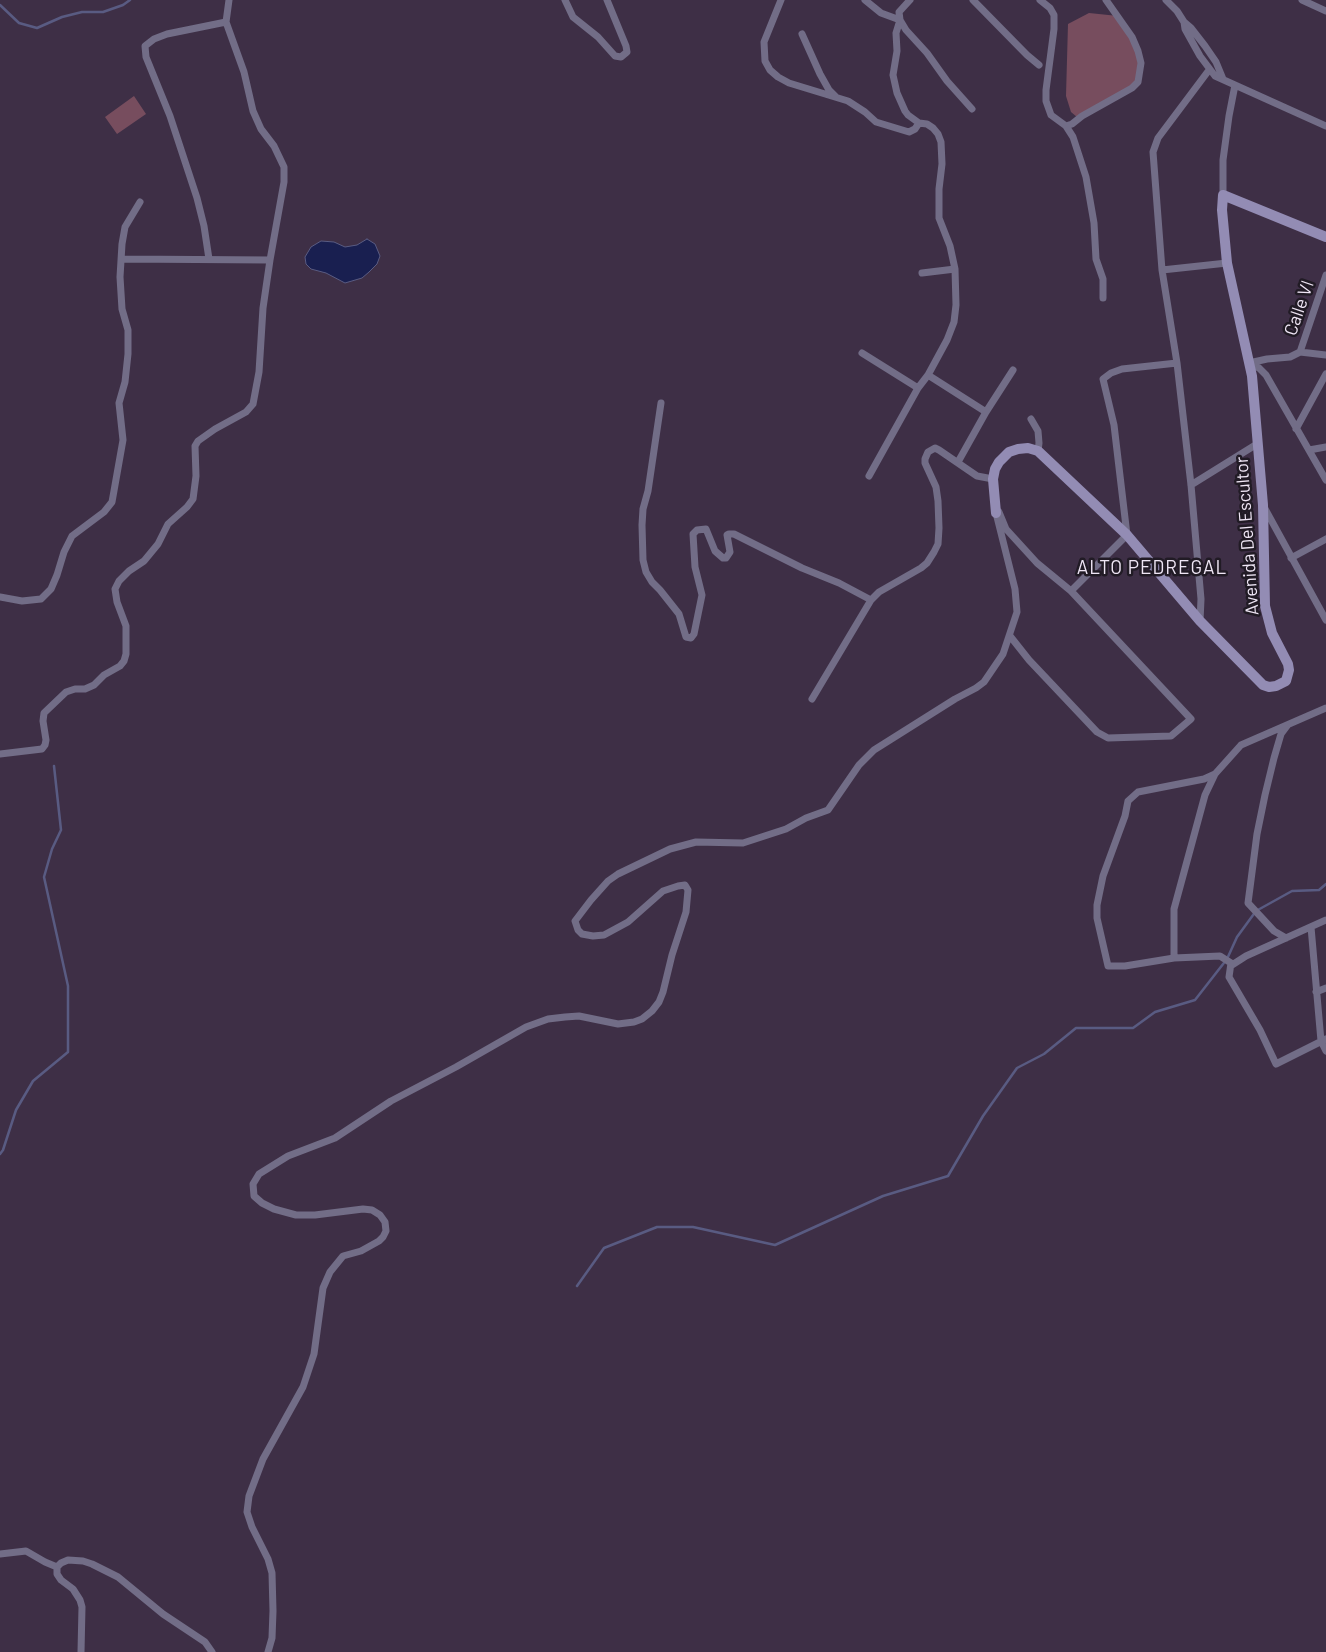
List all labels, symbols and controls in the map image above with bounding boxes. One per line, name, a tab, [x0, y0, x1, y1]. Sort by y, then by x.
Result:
street label: Calle VI	[1280, 278, 1318, 338]
street label: Avenida Del Escultor	[1231, 456, 1263, 616]
district label: ALTO PEDREGAL	[1075, 557, 1229, 579]

